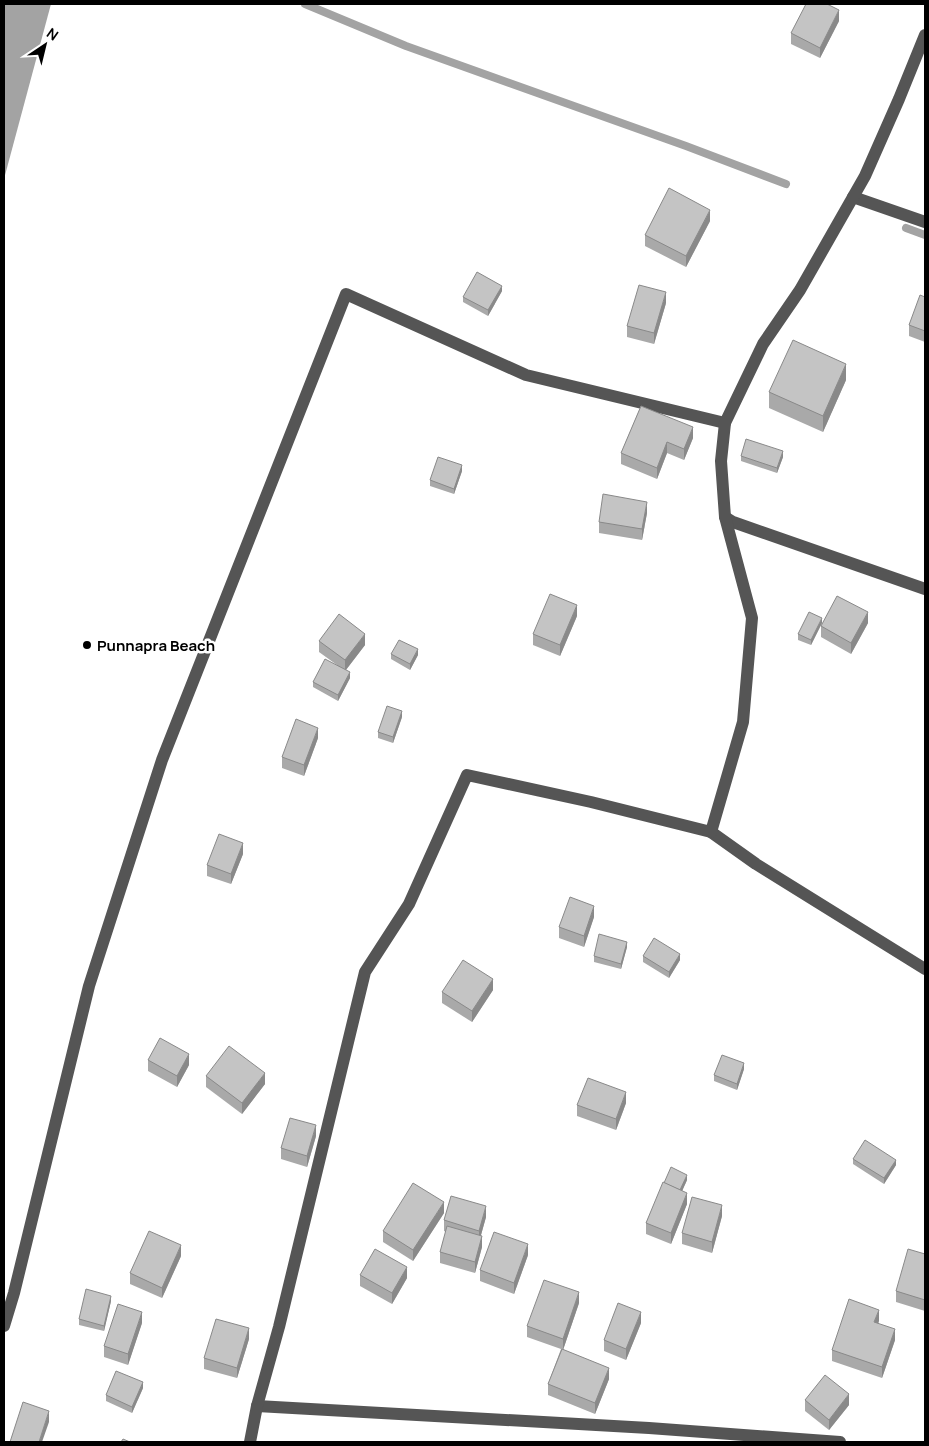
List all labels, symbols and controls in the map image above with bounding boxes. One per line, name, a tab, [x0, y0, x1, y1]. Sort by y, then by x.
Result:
north arrow	[20, 20, 70, 70]
text: N	[43, 23, 62, 45]
place label: Punnapra Beach	[97, 635, 215, 656]
marker: Punnapra Beach	[81, 639, 93, 651]

